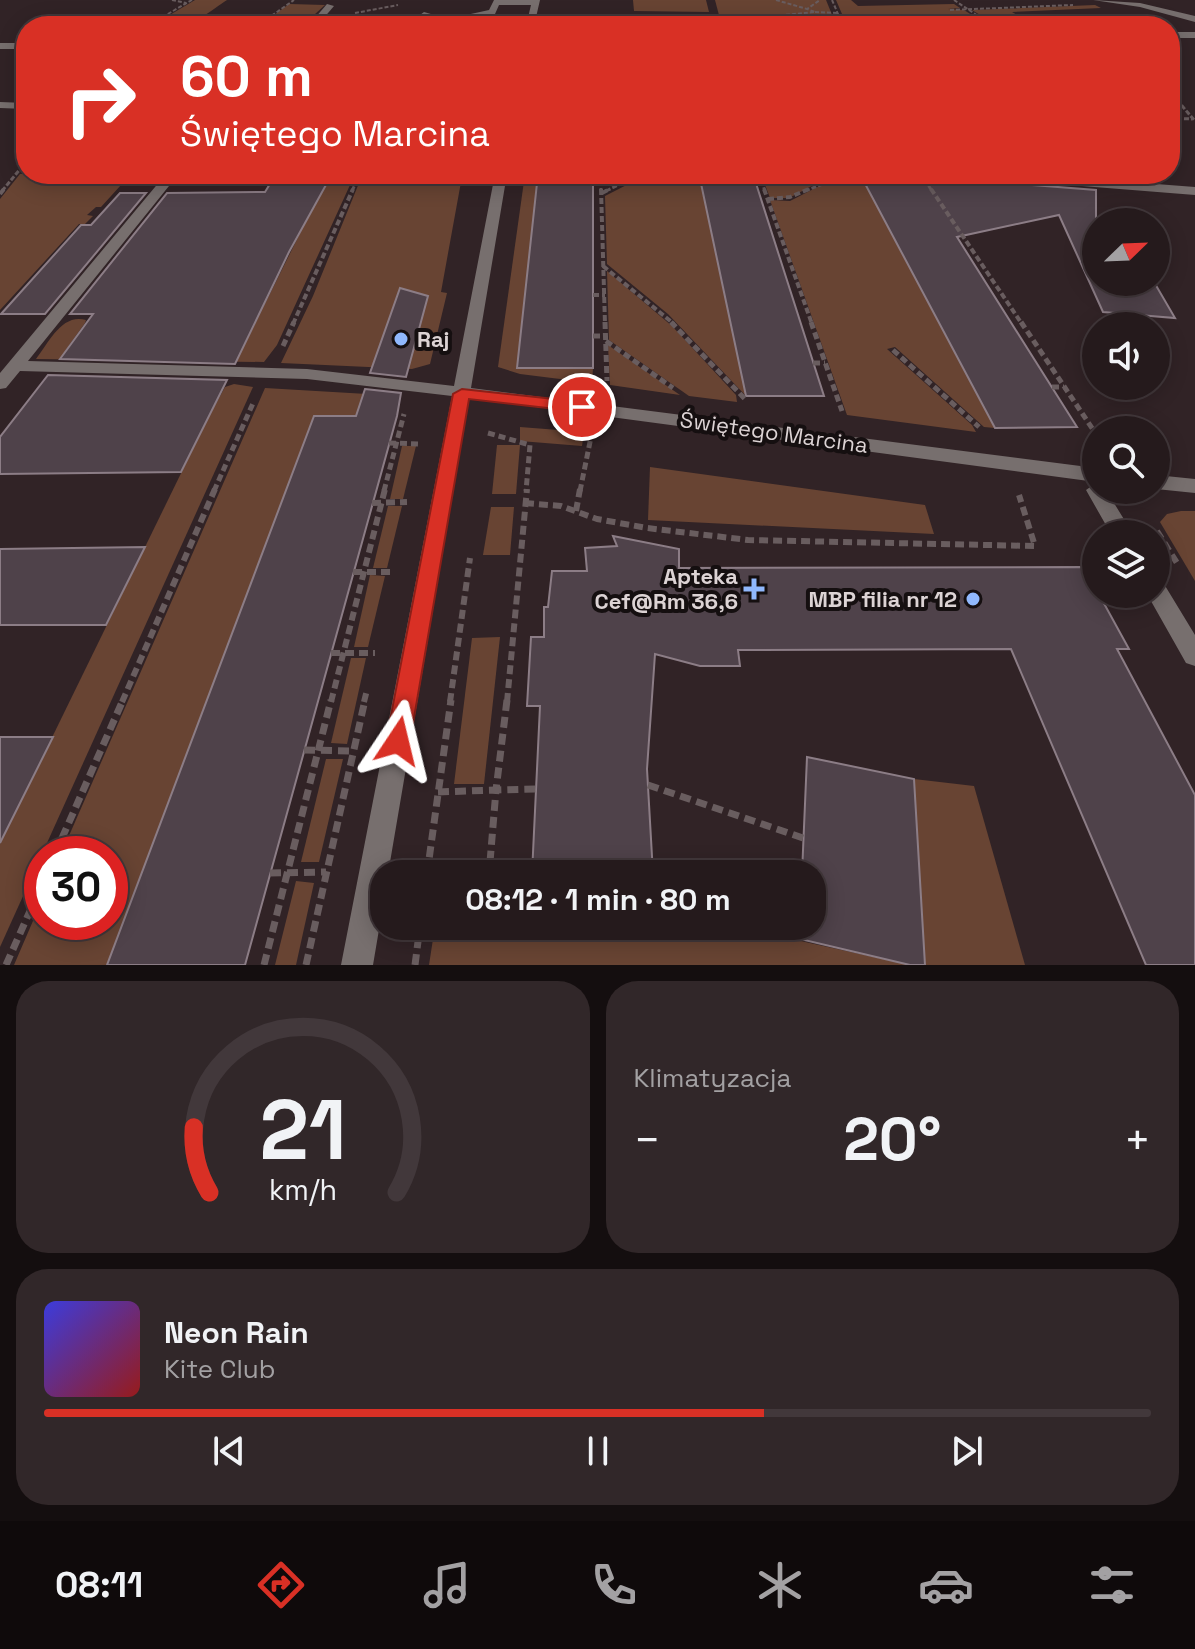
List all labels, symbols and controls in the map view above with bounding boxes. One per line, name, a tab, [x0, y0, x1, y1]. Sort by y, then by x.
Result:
text: 60 m	[180, 41, 313, 112]
icon: right	[48, 48, 152, 152]
text: Świętego Marcina	[180, 111, 490, 157]
north arrow	[1082, 208, 1170, 296]
map controls	[1082, 208, 1170, 608]
button: sound	[1082, 312, 1170, 400]
place label: Raj	[417, 325, 450, 353]
marker: Raj	[392, 330, 410, 348]
pin	[548, 373, 616, 441]
icon: arrive	[560, 385, 604, 429]
street label: Świętego Marcina	[678, 405, 870, 459]
button: search	[1082, 416, 1170, 504]
button: layers	[1082, 520, 1170, 608]
place label: Apteka Cef@Rm 36,6	[595, 562, 738, 615]
marker: Apteka Cef@Rm 36,6	[745, 580, 763, 598]
place label: MBP filia nr 12	[808, 585, 957, 613]
marker: MBP filia nr 12	[964, 590, 982, 608]
position arrow	[356, 699, 440, 783]
speed limit sign: 30	[24, 836, 128, 940]
text: 08:12 · 1 min · 80 m	[465, 880, 731, 919]
text: Klimatyzacja	[634, 1061, 791, 1095]
text: 21	[259, 1077, 346, 1183]
text: 20°	[843, 1101, 941, 1178]
text: −	[634, 1112, 661, 1168]
text: +	[1124, 1112, 1151, 1168]
text: km/h	[269, 1172, 337, 1208]
text: Neon Rain	[164, 1313, 309, 1352]
text: Kite Club	[164, 1352, 276, 1386]
icon: previous	[207, 1429, 251, 1473]
icon: pause	[576, 1429, 620, 1473]
icon: next	[945, 1429, 989, 1473]
icon: directions	[253, 1557, 309, 1613]
icon: music	[419, 1557, 475, 1613]
icon: phone	[586, 1557, 642, 1613]
icon: climate	[752, 1557, 808, 1613]
icon: car	[918, 1557, 974, 1613]
icon: filters	[1084, 1557, 1140, 1613]
text: 08:11	[55, 1562, 143, 1608]

